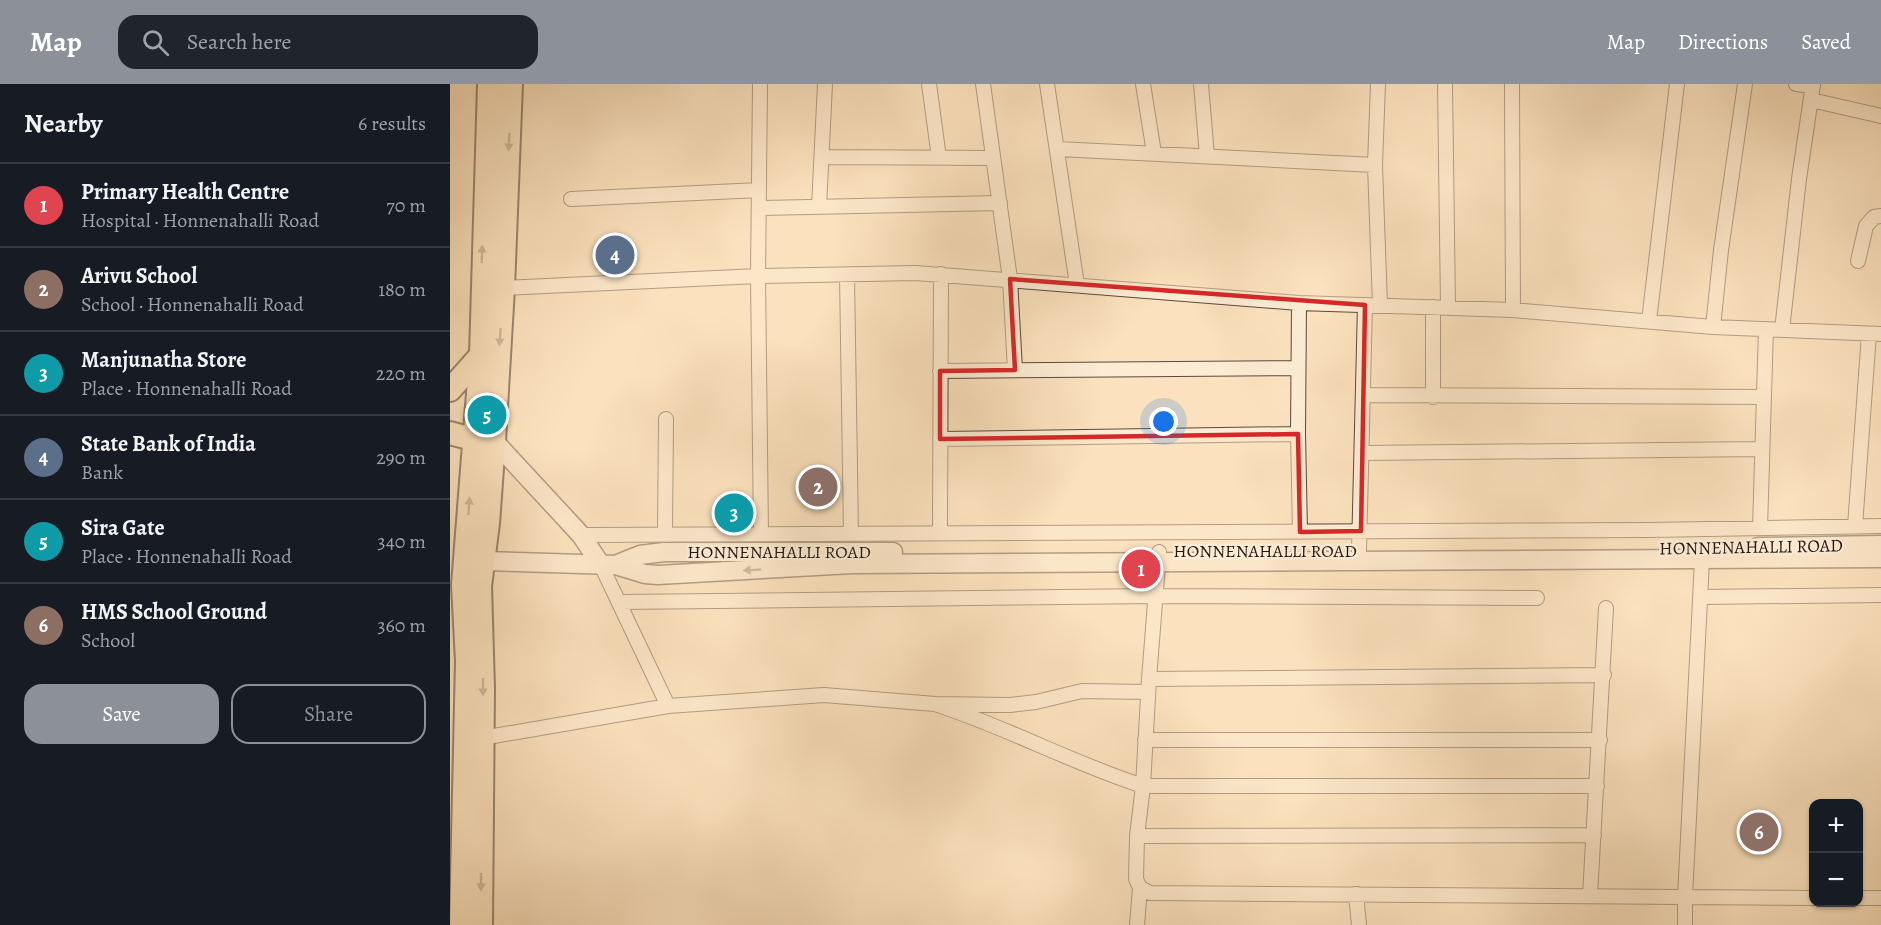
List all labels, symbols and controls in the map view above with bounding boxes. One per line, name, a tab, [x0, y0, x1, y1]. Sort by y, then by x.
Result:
search box	[118, 15, 538, 69]
text: Map	[30, 23, 82, 61]
icon: search	[139, 26, 172, 59]
text: Search here	[187, 27, 291, 57]
text: Map	[1607, 28, 1645, 56]
text: Directions	[1678, 28, 1768, 56]
text: Saved	[1801, 28, 1851, 56]
text: Nearby	[24, 106, 103, 141]
text: 6 results	[358, 110, 426, 137]
one-way arrow	[504, 133, 514, 152]
text: Primary Health Centre	[81, 177, 289, 207]
text: 1	[40, 192, 47, 219]
text: 70 m	[386, 192, 426, 219]
text: Hospital · Honnenahalli Road	[81, 207, 319, 234]
pin: 4	[596, 232, 634, 278]
one-way arrow	[478, 245, 487, 264]
text: Arivu School	[81, 261, 197, 291]
text: 2	[39, 276, 48, 303]
text: 180 m	[378, 276, 426, 303]
text: School · Honnenahalli Road	[81, 291, 304, 318]
one-way arrow	[495, 328, 505, 347]
text: Manjunatha Store	[81, 345, 247, 375]
text: 3	[39, 360, 48, 387]
text: 220 m	[376, 360, 426, 387]
text: Place · Honnenahalli Road	[81, 375, 292, 402]
pin: 5	[468, 392, 507, 438]
your location	[1149, 407, 1178, 436]
text: State Bank of India	[81, 429, 256, 459]
text: 4	[39, 444, 48, 471]
text: 290 m	[376, 444, 426, 471]
text: Bank	[81, 459, 123, 486]
pin: 2	[798, 464, 838, 510]
pin: 3	[714, 490, 754, 536]
one-way arrow	[464, 496, 474, 515]
text: Sira Gate	[81, 513, 165, 543]
text: 5	[39, 528, 48, 555]
text: 340 m	[377, 528, 426, 555]
street label: HONNENAHALLI ROAD	[1659, 533, 1843, 561]
street label: HONNENAHALLI ROAD	[1173, 539, 1357, 563]
street label: HONNENAHALLI ROAD	[687, 540, 871, 564]
text: Place · Honnenahalli Road	[81, 543, 292, 570]
pin: 1	[1122, 546, 1160, 592]
one-way arrow	[742, 565, 761, 574]
text: HMS School Ground	[81, 597, 267, 627]
text: 6	[39, 612, 48, 639]
text: 360 m	[377, 612, 426, 639]
text: School	[81, 627, 135, 654]
one-way arrow	[478, 677, 488, 696]
button: Save	[24, 684, 219, 744]
button: Share	[231, 684, 426, 744]
map controls	[1809, 799, 1863, 907]
button: +	[1809, 799, 1863, 853]
pin: 6	[1740, 810, 1778, 855]
button: −	[1809, 853, 1863, 907]
one-way arrow	[476, 872, 486, 891]

